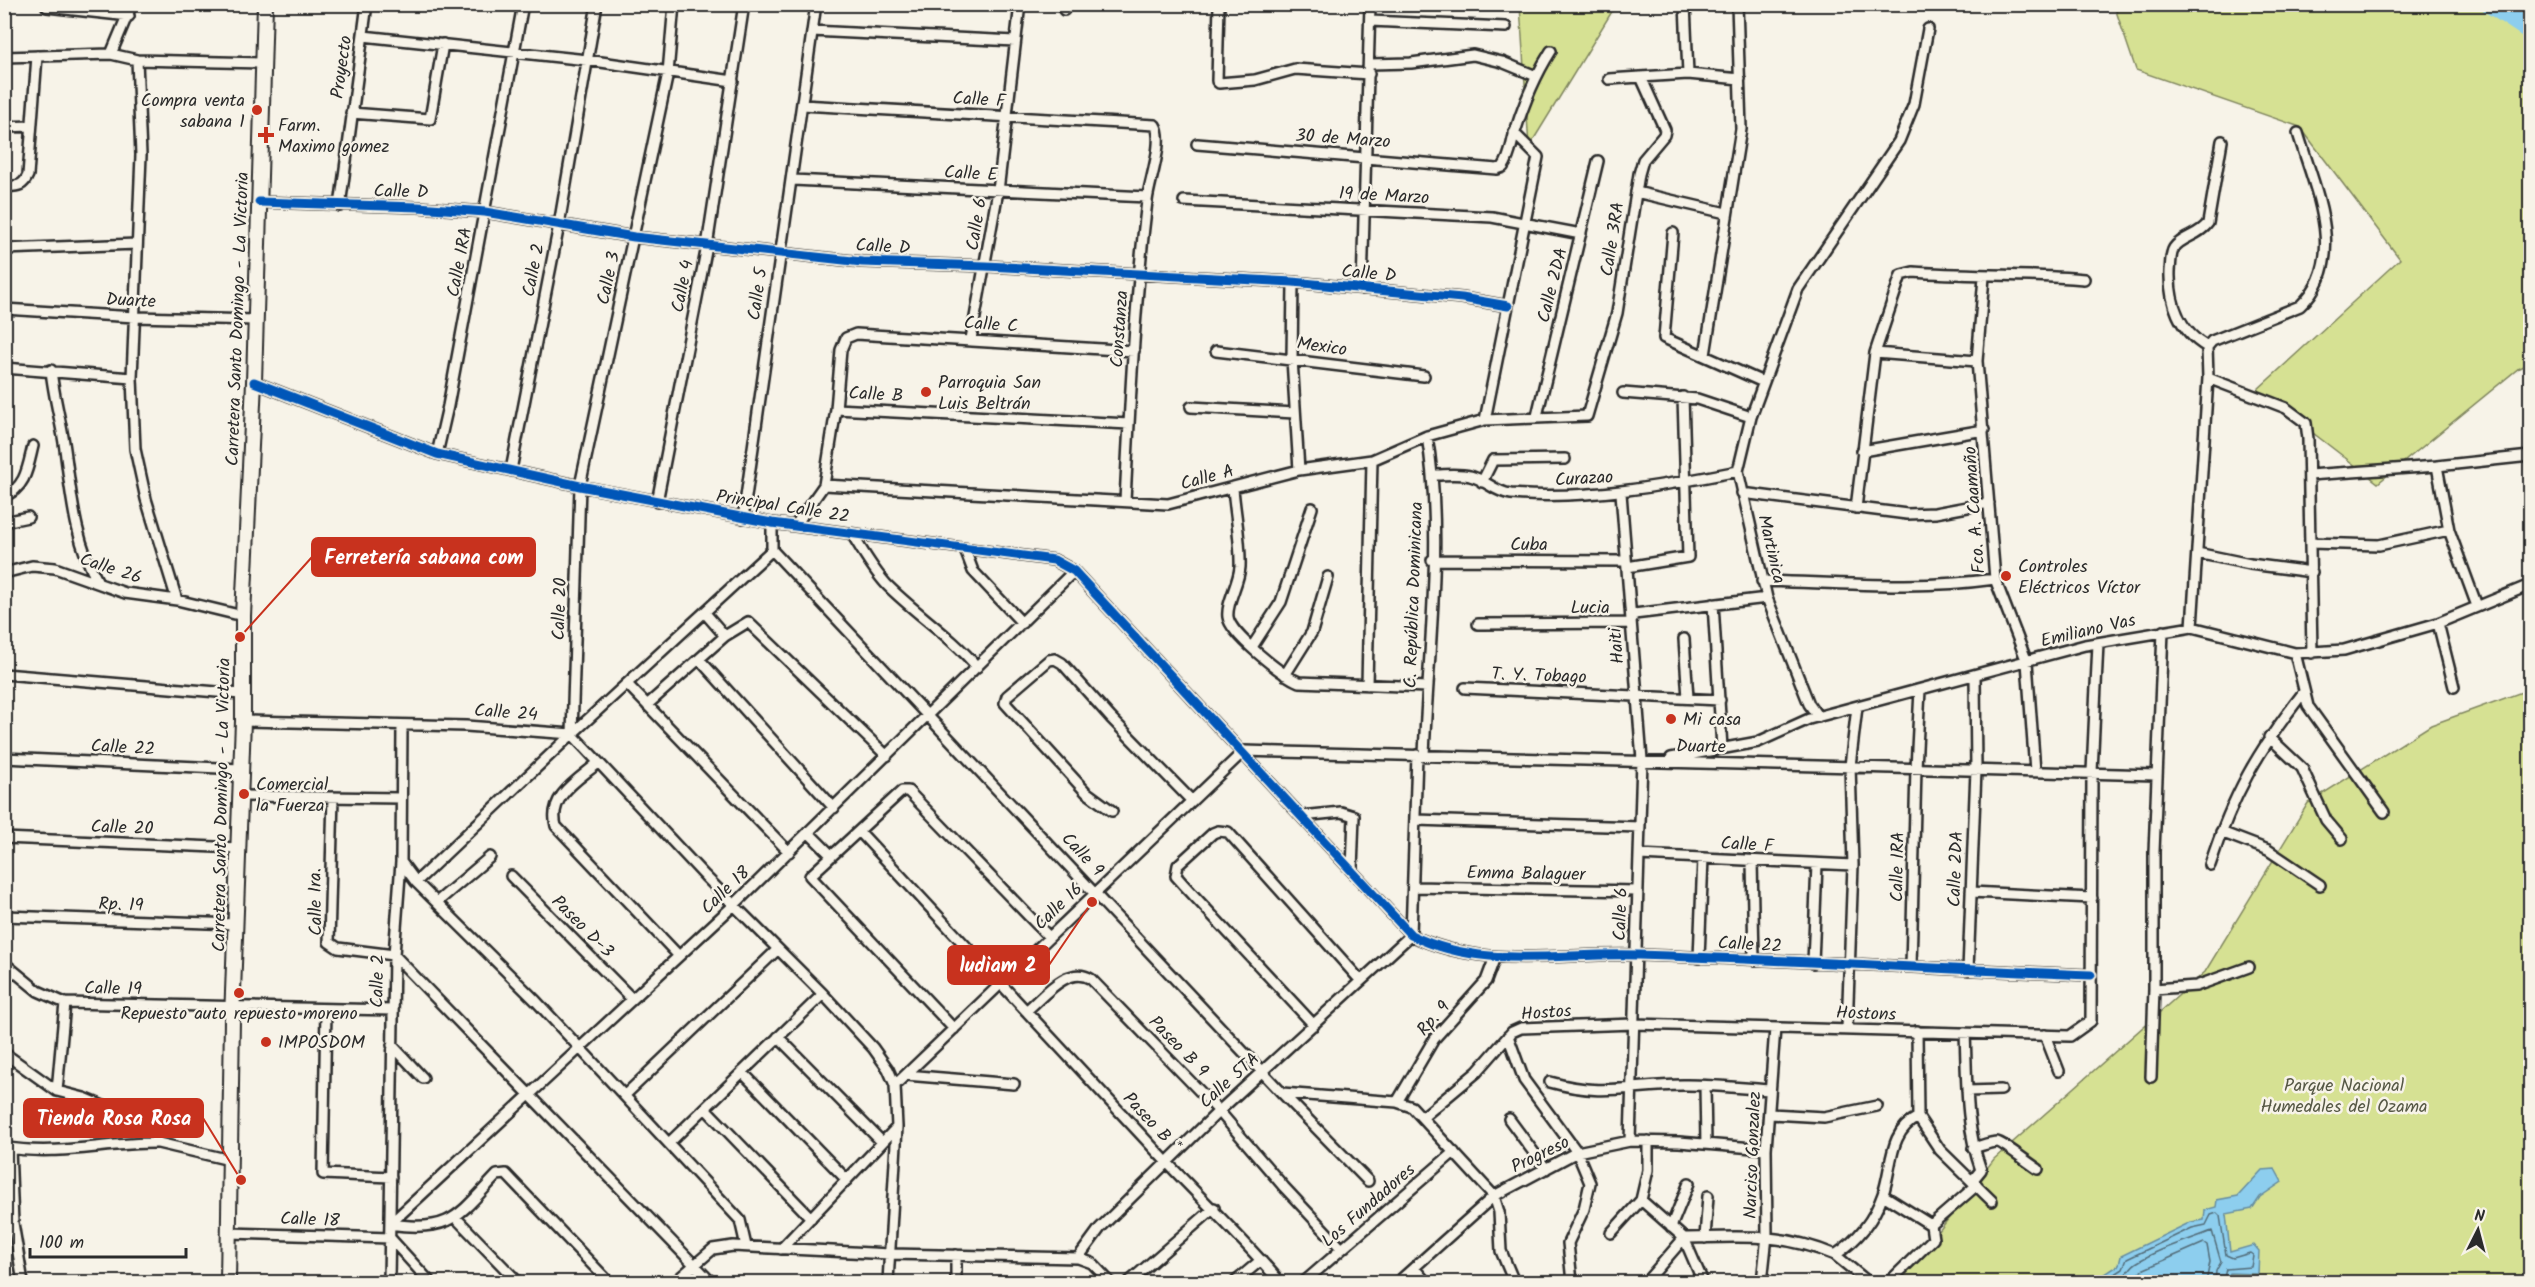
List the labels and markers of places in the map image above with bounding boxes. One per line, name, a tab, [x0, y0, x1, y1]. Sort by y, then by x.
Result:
place label: Compra venta sabana 1	[141, 87, 245, 137]
marker: Compra venta sabana 1	[250, 103, 264, 117]
place label: Farm. Maximo gomez	[278, 112, 389, 162]
marker: Farm. Maximo gomez	[259, 128, 273, 142]
place label: Parroquia San Luis Beltrán	[938, 369, 1041, 419]
marker: Parroquia San Luis Beltrán	[919, 385, 933, 399]
callout: Ferretería sabana com	[312, 538, 535, 576]
place label: Controles Eléctricos Víctor	[2018, 553, 2141, 603]
marker: Controles Eléctricos Víctor	[1999, 569, 2013, 583]
place label: Mi casa	[1683, 706, 1741, 735]
marker: Mi casa	[1664, 712, 1678, 726]
place label: Comercial la Fuerza	[256, 771, 329, 821]
marker: Comercial la Fuerza	[237, 787, 251, 801]
callout: ludiam 2	[948, 946, 1049, 984]
marker: Repuesto auto repuesto moreno	[232, 986, 246, 1000]
place label: Repuesto auto repuesto moreno	[120, 1000, 358, 1029]
place label: IMPOSDOM	[278, 1029, 366, 1058]
marker: IMPOSDOM	[259, 1035, 273, 1049]
callout: Tienda Rosa Rosa	[24, 1099, 203, 1137]

